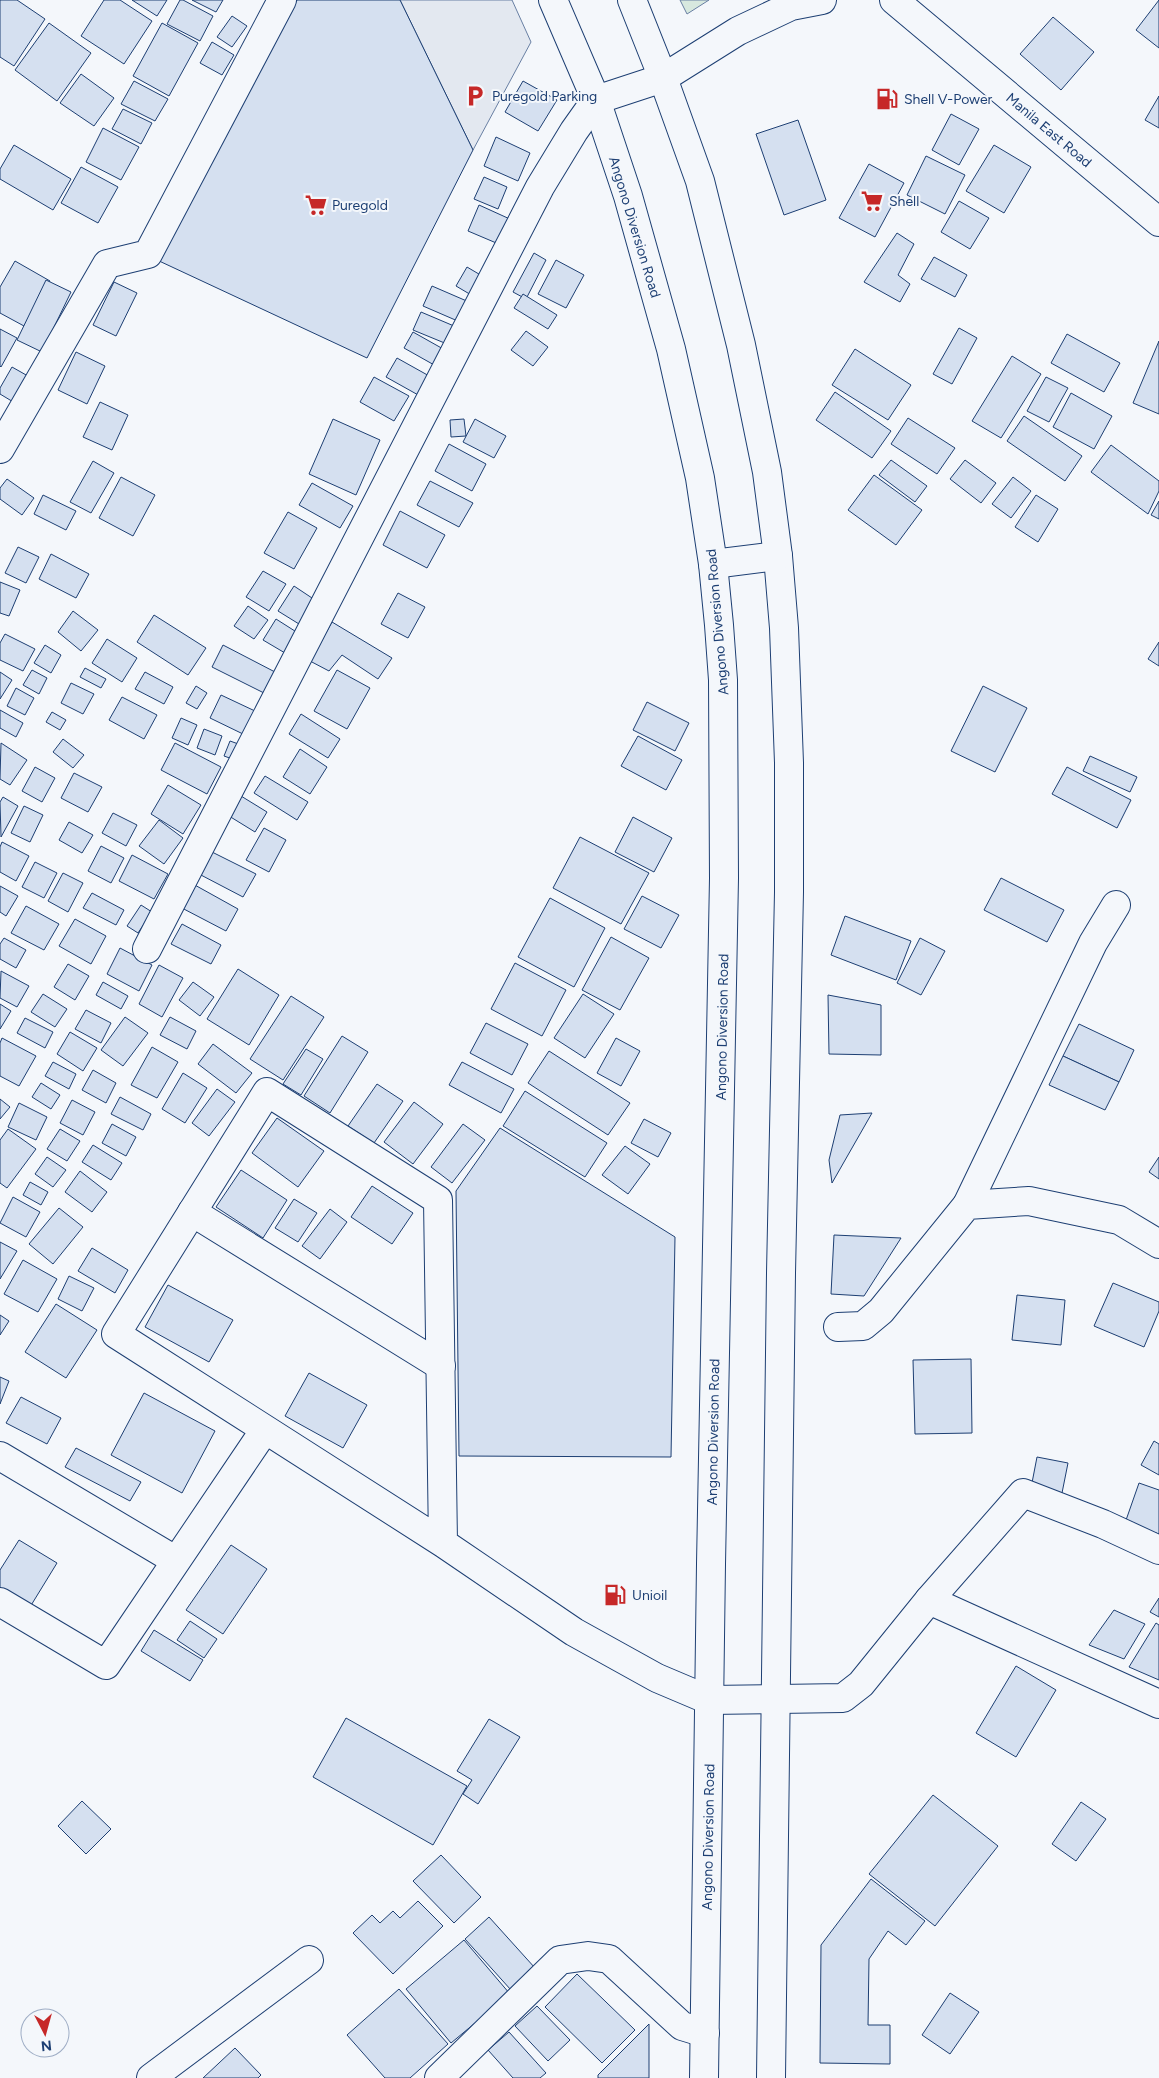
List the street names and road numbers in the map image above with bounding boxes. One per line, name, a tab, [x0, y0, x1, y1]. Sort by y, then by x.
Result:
street label: Manila East Road	[1002, 90, 1095, 171]
street label: Angono Diversion Road	[605, 154, 664, 300]
street label: Angono Diversion Road	[703, 548, 732, 696]
street label: Angono Diversion Road	[713, 953, 732, 1101]
street label: Angono Diversion Road	[704, 1358, 723, 1506]
street label: Angono Diversion Road	[699, 1763, 718, 1911]

